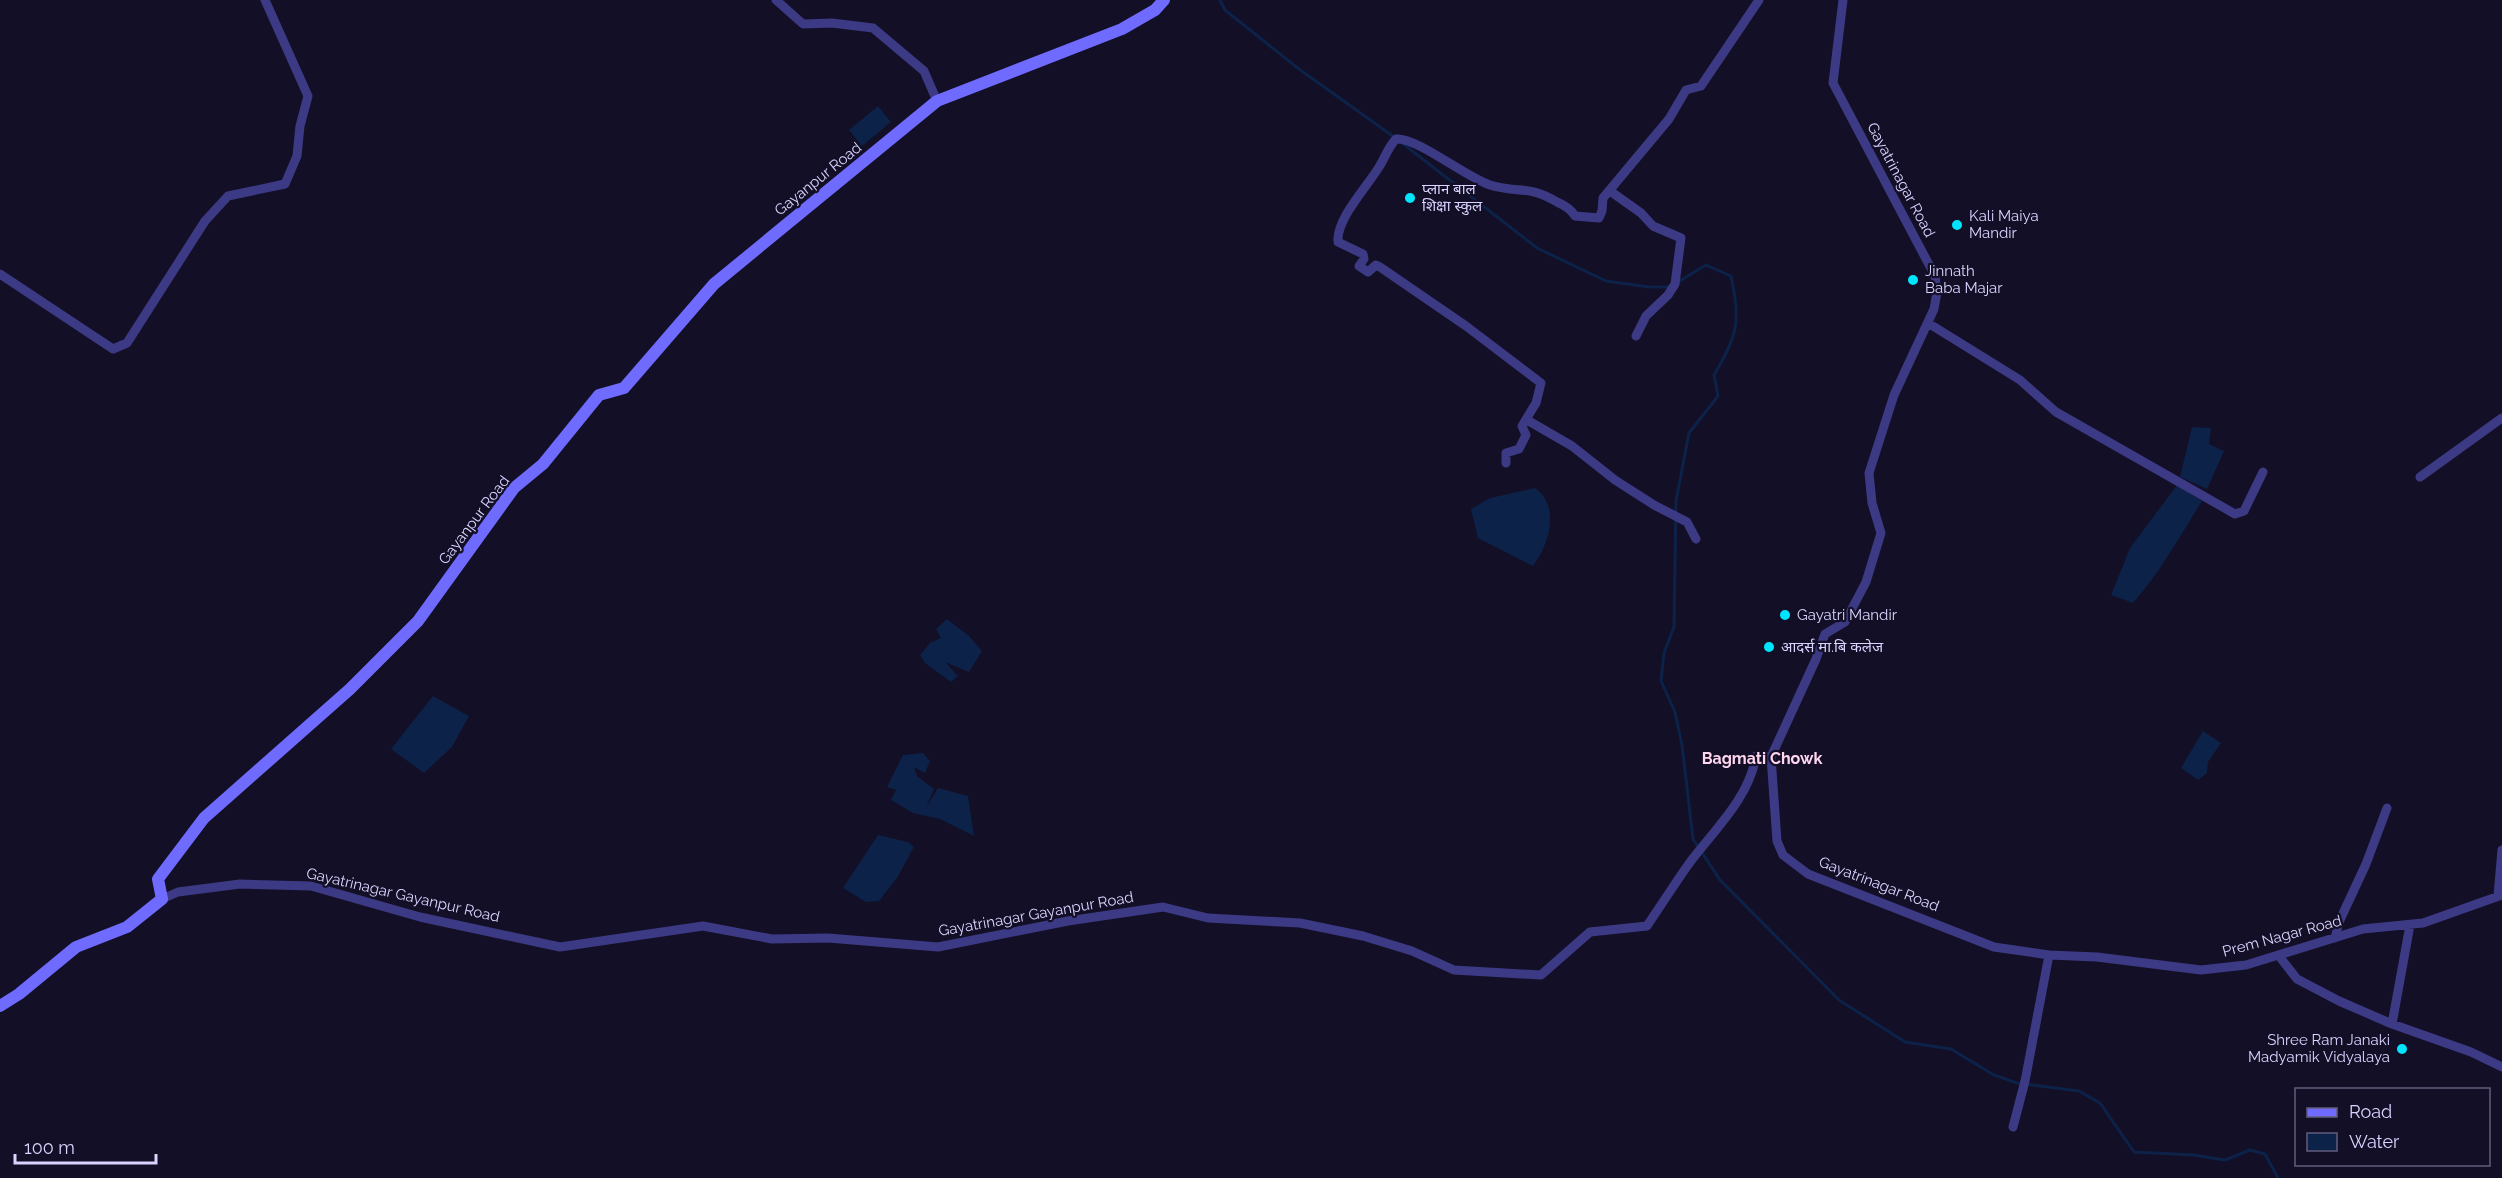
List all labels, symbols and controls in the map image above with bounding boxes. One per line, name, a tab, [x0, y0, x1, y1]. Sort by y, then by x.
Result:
street label: Gayatrinagar Road	[1863, 120, 1939, 240]
street label: Gayanpur Road	[771, 139, 865, 219]
place label: प्लान बाल शिक्षा स्कुल	[1422, 180, 1483, 216]
marker: प्लान बाल शिक्षा स्कुल	[1403, 191, 1417, 205]
place label: Kali Maiya Mandir	[1969, 207, 2039, 242]
marker: Kali Maiya Mandir	[1950, 218, 1964, 232]
place label: Jinnath Baba Majar	[1925, 262, 2003, 297]
marker: Jinnath Baba Majar	[1906, 273, 1920, 287]
street label: Gayanpur Road	[435, 472, 513, 568]
place label: Gayatri Mandir	[1797, 606, 1898, 624]
marker: Gayatri Mandir	[1778, 608, 1792, 622]
place label: आदर्स मा.बि कलेज	[1781, 638, 1884, 656]
marker: आदर्स मा.बि कलेज	[1762, 640, 1776, 654]
district label: Bagmati Chowk	[1702, 749, 1822, 768]
street label: Gayatrinagar Road	[1816, 853, 1942, 915]
street label: Gayatrinagar Gayanpur Road	[305, 864, 501, 926]
street label: Gayatrinagar Gayanpur Road	[937, 888, 1135, 940]
street label: Prem Nagar Road	[2220, 911, 2344, 961]
place label: Shree Ram Janaki Madyamik Vidyalaya	[2248, 1031, 2390, 1066]
marker: Shree Ram Janaki Madyamik Vidyalaya	[2395, 1042, 2409, 1056]
legend	[2295, 1088, 2490, 1166]
text: Road	[2349, 1101, 2392, 1122]
scale bar	[15, 1127, 156, 1165]
text: Water	[2349, 1131, 2400, 1152]
text: 100 m	[24, 1137, 75, 1158]

